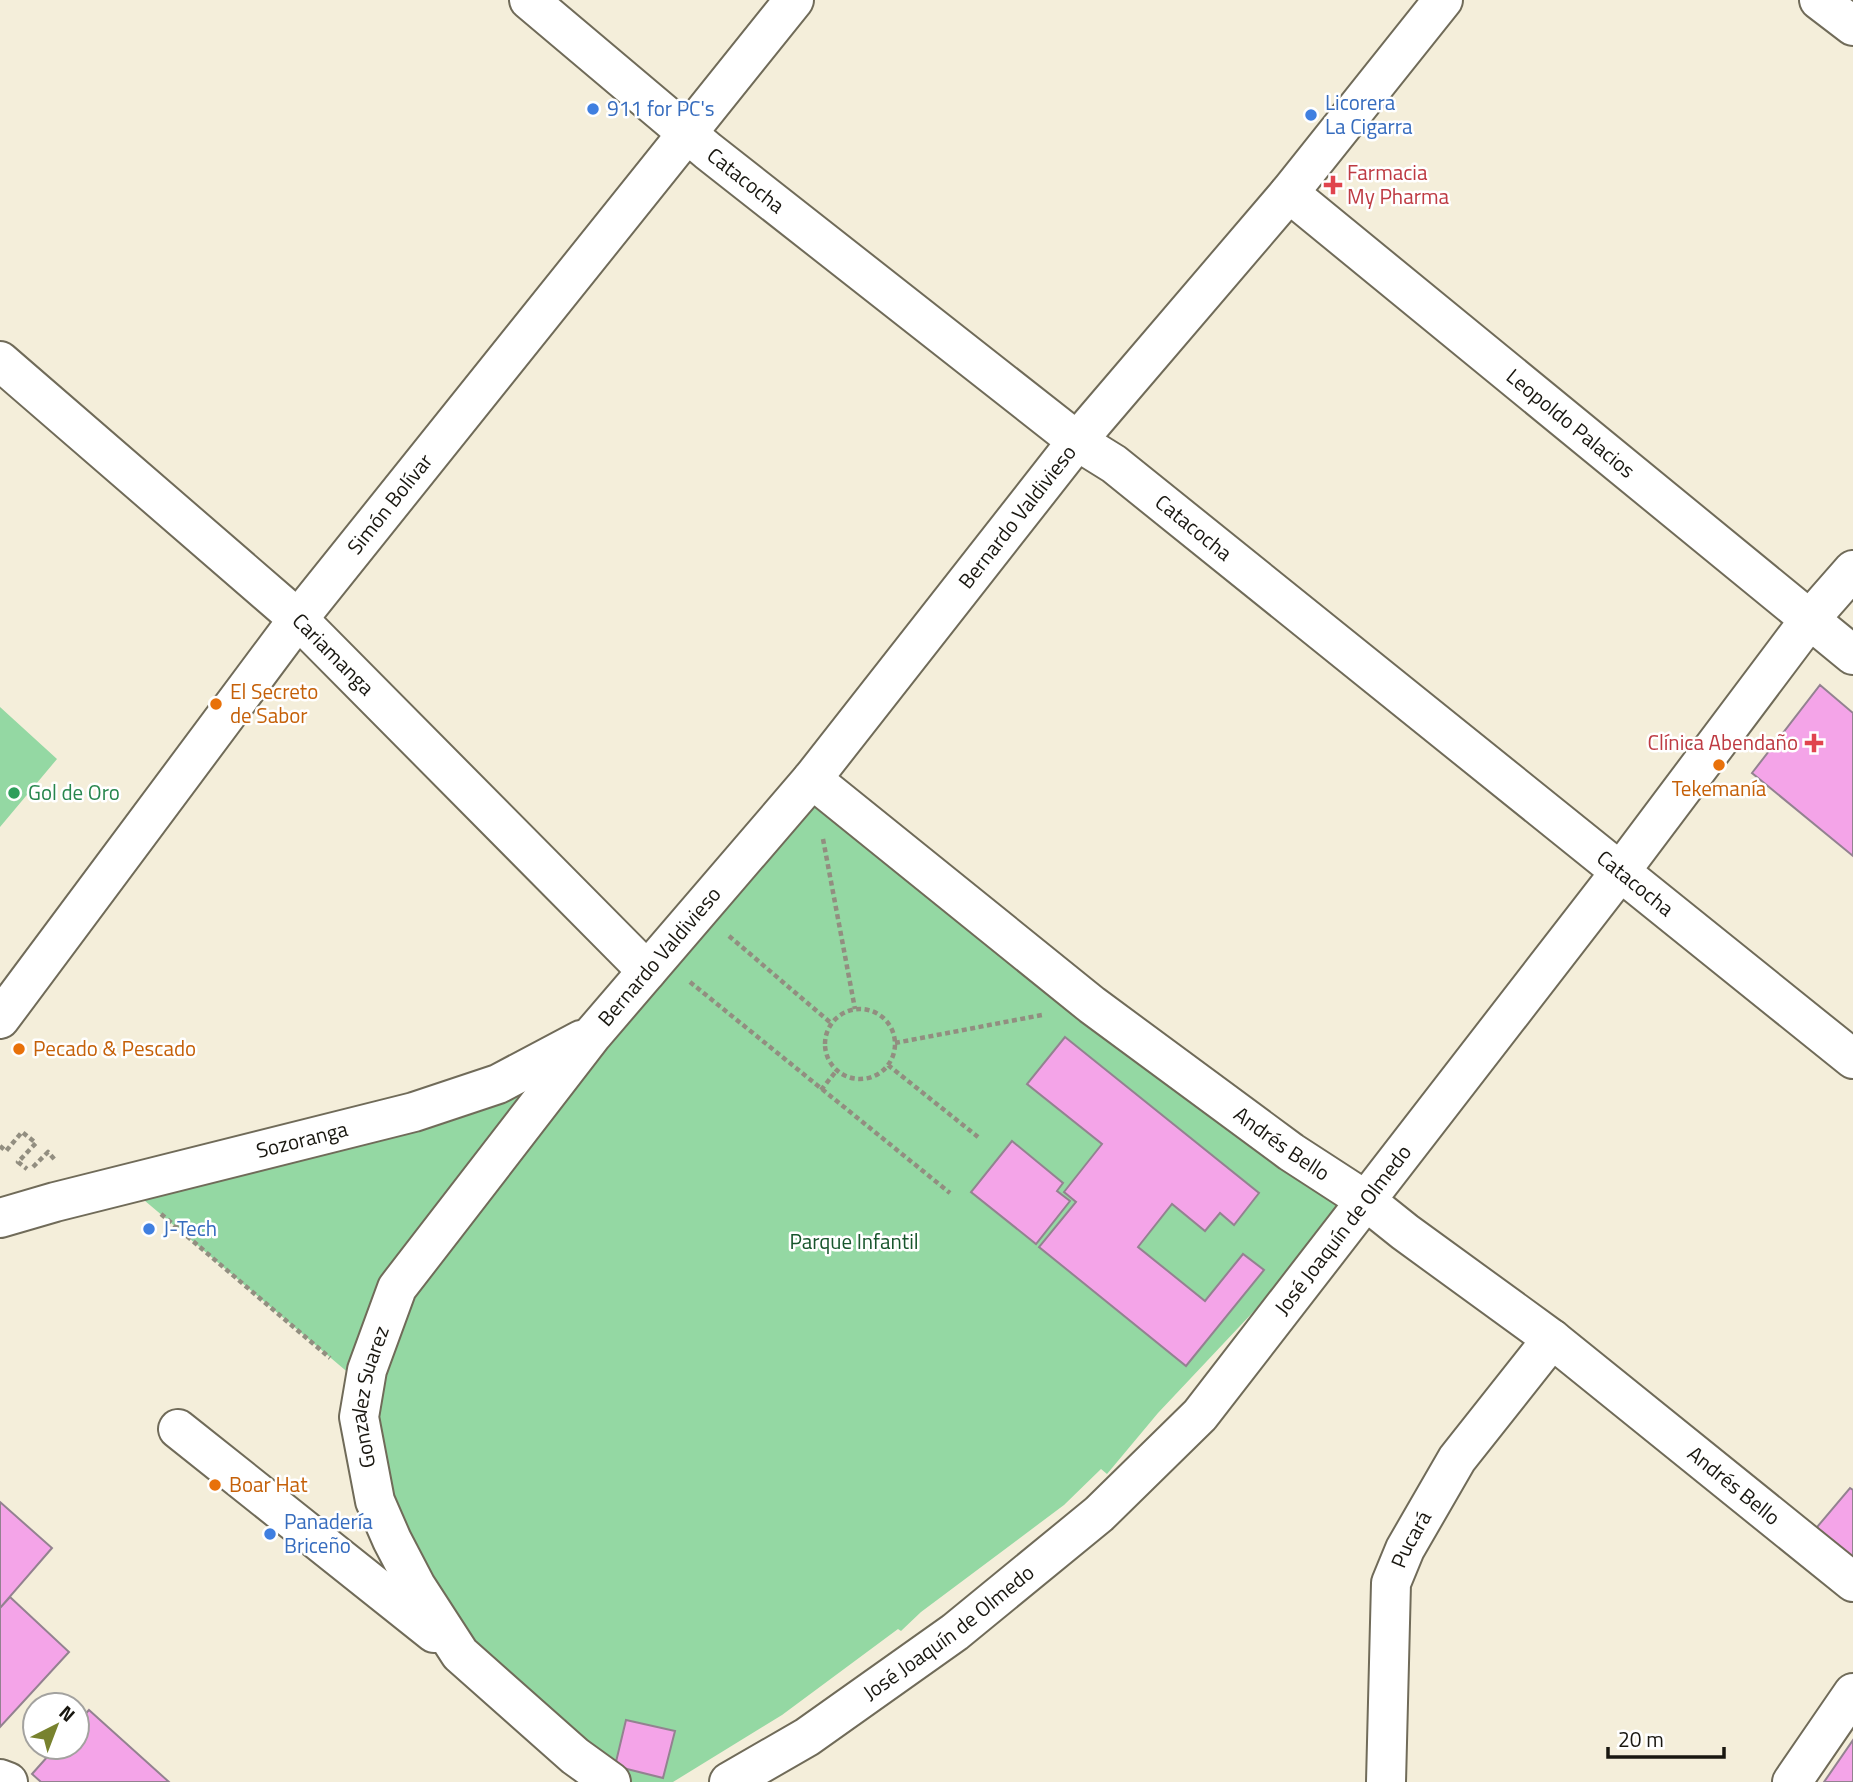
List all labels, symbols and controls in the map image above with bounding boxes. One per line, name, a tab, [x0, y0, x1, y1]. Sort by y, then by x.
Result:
place label: Licorera La Cigarra	[1325, 86, 1413, 142]
place label: 911 for PC's	[607, 92, 715, 124]
marker: 911 for PC's	[585, 101, 601, 117]
marker: Licorera La Cigarra	[1303, 107, 1319, 123]
street label: Catacocha	[701, 139, 792, 221]
place label: Farmacia My Pharma	[1347, 156, 1449, 212]
marker: Farmacia My Pharma	[1325, 177, 1341, 193]
street label: Leopoldo Palacios	[1500, 360, 1643, 485]
street label: Bernardo Valdivieso	[950, 437, 1083, 595]
street label: Simón Bolívar	[339, 446, 440, 561]
street label: Catacocha	[1149, 486, 1240, 568]
street label: Cariamanga	[285, 605, 382, 703]
place label: El Secreto de Sabor	[230, 675, 318, 731]
marker: El Secreto de Sabor	[208, 696, 224, 712]
place label: Clínica Abendaño	[1648, 726, 1798, 758]
marker: Clínica Abendaño	[1804, 733, 1824, 753]
marker: Tekemanía	[1711, 757, 1727, 773]
place label: Tekemanía	[1672, 772, 1767, 804]
place label: Gol de Oro	[28, 776, 120, 808]
marker: Gol de Oro	[6, 785, 22, 801]
street label: Catacocha	[1590, 842, 1681, 924]
street label: Bernardo Valdivieso	[589, 879, 728, 1033]
place label: Pecado & Pescado	[33, 1032, 196, 1064]
marker: Pecado & Pescado	[11, 1041, 27, 1057]
street label: Andrés Bello	[1227, 1098, 1337, 1188]
street label: Sozoranga	[253, 1112, 351, 1166]
street label: José Joaquín de Olmedo	[1266, 1137, 1419, 1321]
place label: J-Tech	[163, 1212, 217, 1244]
marker: J-Tech	[141, 1221, 157, 1237]
park label: Parque Infantil	[789, 1225, 919, 1257]
street label: Gonzalez Suarez	[342, 1321, 397, 1471]
street label: Andrés Bello	[1681, 1437, 1788, 1532]
place label: Boar Hat	[229, 1468, 308, 1500]
marker: Boar Hat	[207, 1477, 223, 1493]
street label: Pucará	[1382, 1504, 1439, 1573]
place label: Panadería Briceño	[284, 1505, 373, 1561]
marker: Panadería Briceño	[262, 1526, 278, 1542]
street label: José Joaquín de Olmedo	[856, 1556, 1041, 1708]
north arrow	[21, 1691, 91, 1761]
text: N	[53, 1698, 82, 1728]
scale bar	[1608, 1716, 1724, 1760]
text: 20 m	[1618, 1723, 1664, 1755]

